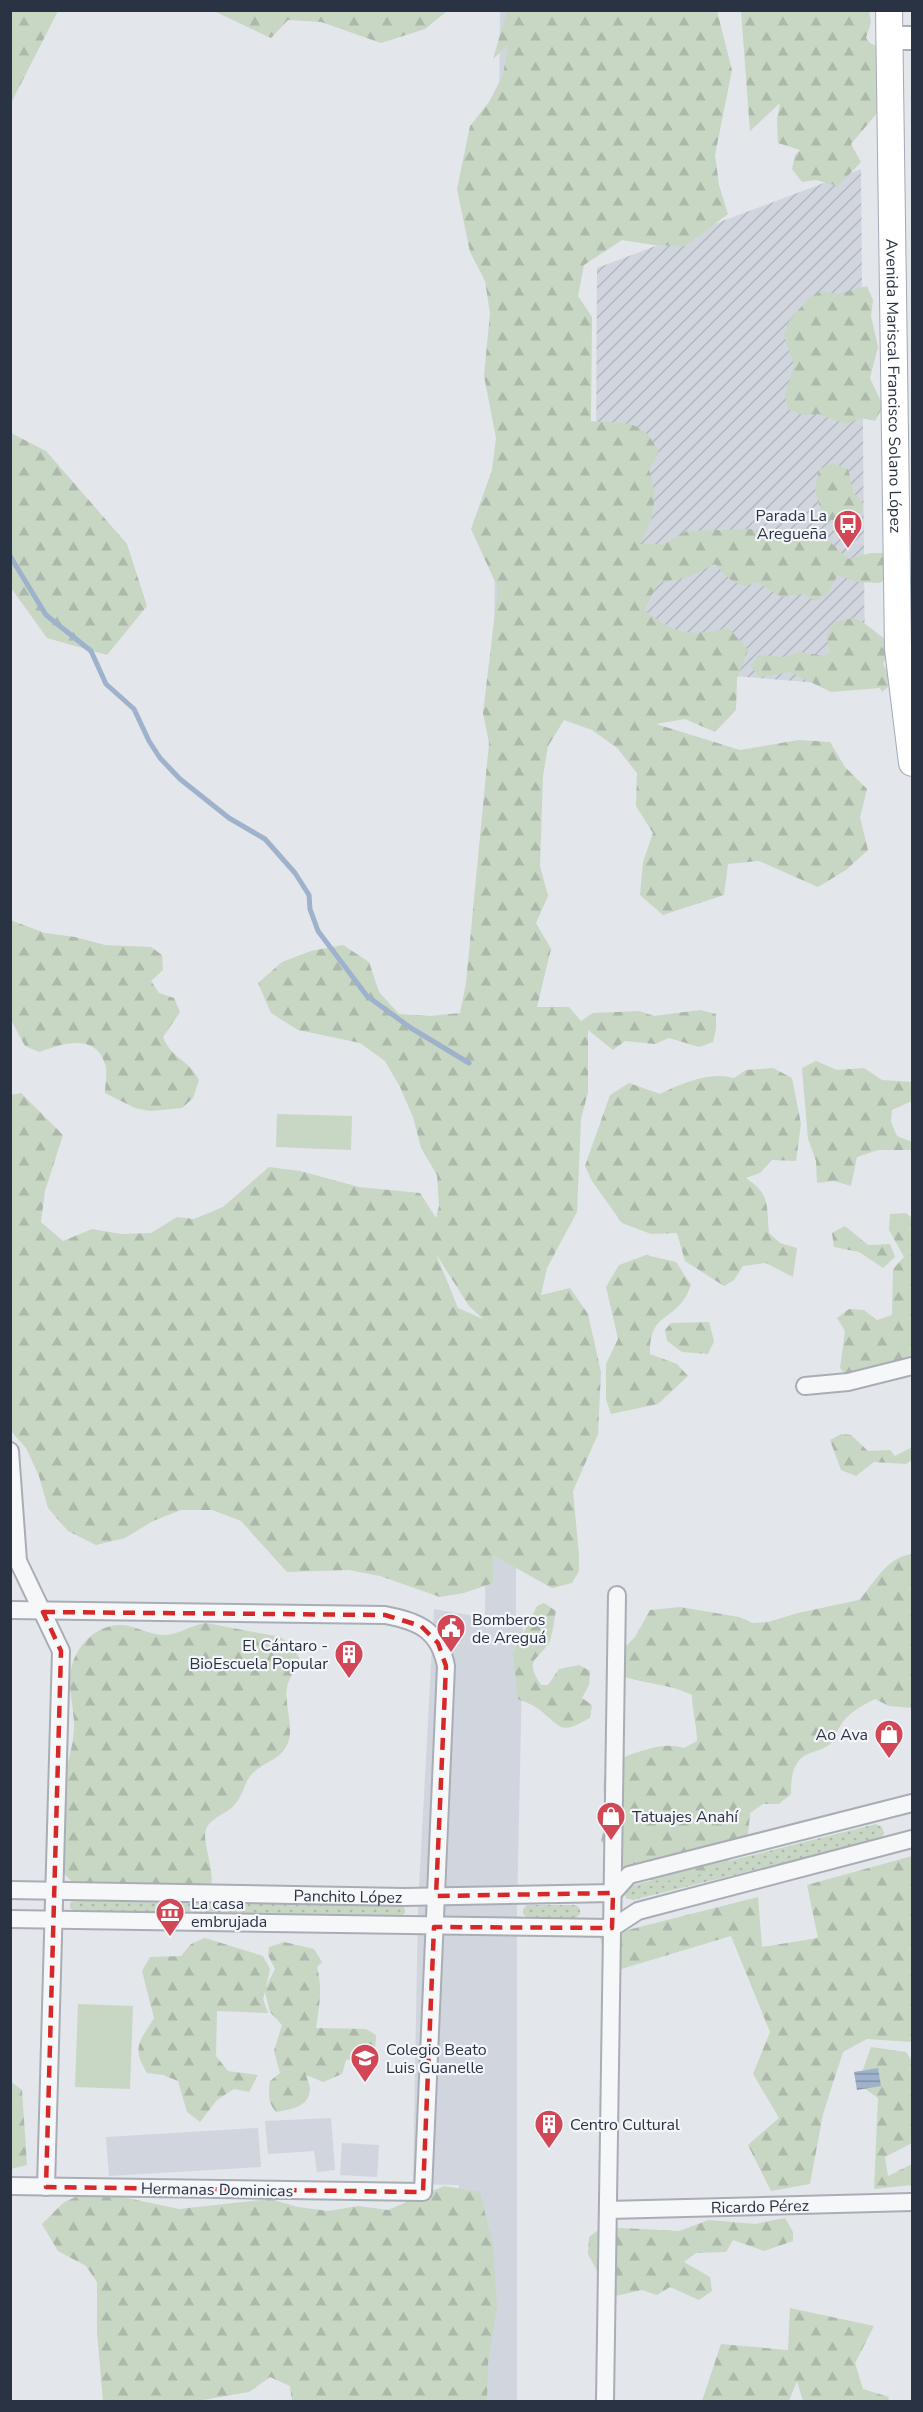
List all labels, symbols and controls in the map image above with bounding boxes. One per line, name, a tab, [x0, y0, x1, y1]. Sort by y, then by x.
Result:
street label: Avenida Mariscal Francisco Solano López	[880, 239, 906, 533]
place label: Parada La Aregueña	[756, 505, 827, 545]
bus stop icon: Parada La Aregueña	[832, 508, 864, 550]
place label: Bomberos de Areguá	[472, 1609, 547, 1649]
public building icon: Bomberos de Areguá	[435, 1612, 467, 1654]
place label: El Cántaro - BioEscuela Popular	[190, 1635, 328, 1675]
building icon: El Cántaro - BioEscuela Popular	[333, 1638, 365, 1680]
shop icon: Ao Ava	[873, 1718, 905, 1760]
place label: Ao Ava	[816, 1724, 868, 1746]
shop icon: Tatuajes Anahí	[595, 1800, 627, 1842]
place label: Tatuajes Anahí	[632, 1806, 739, 1828]
street label: Panchito López	[293, 1885, 403, 1909]
place label: La casa embrujada	[191, 1893, 267, 1933]
museum icon: La casa embrujada	[154, 1896, 186, 1938]
place label: Colegio Beato Luis Guanelle	[386, 2039, 487, 2079]
school or university icon: Colegio Beato Luis Guanelle	[349, 2042, 381, 2084]
building icon: Centro Cultural	[533, 2108, 565, 2150]
place label: Centro Cultural	[570, 2114, 680, 2136]
street label: Hermanas Dominicas	[141, 2178, 293, 2202]
street label: Ricardo Pérez	[711, 2195, 809, 2219]

